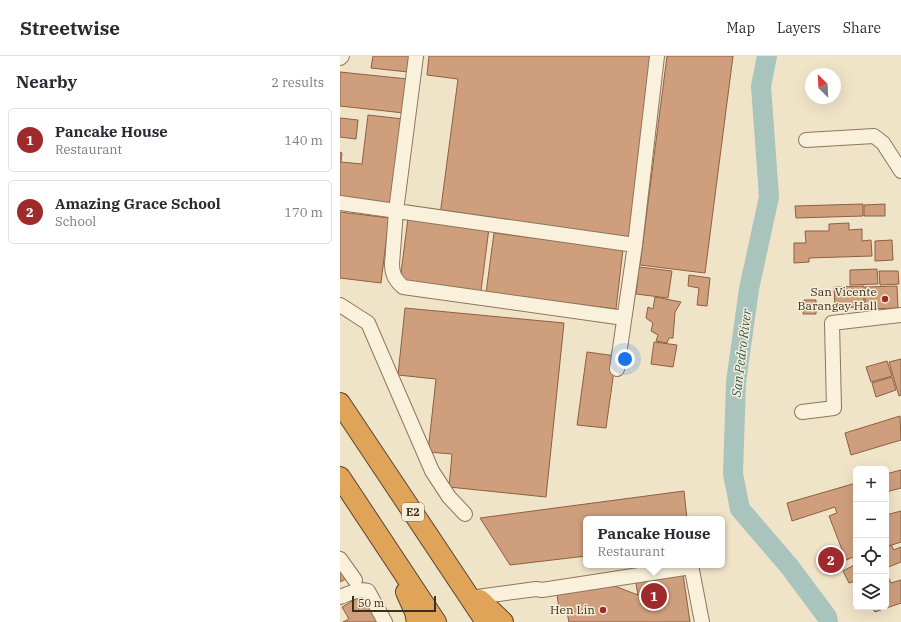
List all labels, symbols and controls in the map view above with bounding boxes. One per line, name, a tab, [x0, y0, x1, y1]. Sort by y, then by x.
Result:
text: Streetwise	[20, 16, 120, 40]
text: Map	[727, 19, 755, 37]
text: Layers	[777, 19, 821, 37]
text: Share	[843, 19, 881, 37]
north arrow	[805, 68, 841, 104]
text: Nearby	[16, 71, 77, 93]
text: 2 results	[271, 74, 324, 91]
text: Pancake House	[55, 122, 168, 141]
text: 1	[26, 132, 34, 149]
text: 140 m	[284, 132, 323, 149]
text: Restaurant	[55, 141, 122, 158]
text: Amazing Grace School	[55, 194, 221, 213]
text: 2	[26, 204, 34, 221]
text: 170 m	[284, 204, 323, 221]
text: School	[55, 213, 96, 230]
place label: San Vicente Barangay Hall	[798, 284, 877, 313]
marker: San Vicente Barangay Hall	[880, 294, 890, 304]
water label: San Pedro River	[728, 308, 755, 399]
your location	[615, 349, 635, 369]
map controls	[853, 466, 889, 610]
button: +	[853, 466, 889, 502]
button: −	[853, 502, 889, 538]
road number: E2	[402, 503, 424, 521]
popup	[583, 516, 725, 568]
text: Pancake House	[598, 524, 710, 543]
button: locate	[853, 538, 889, 574]
text: Restaurant	[598, 543, 665, 560]
pin: 2	[818, 545, 844, 575]
button: layers	[853, 574, 889, 610]
pin: 1	[641, 581, 667, 611]
scale bar	[352, 594, 436, 613]
text: 50 m	[358, 596, 384, 610]
place label: Hen Lin	[550, 602, 595, 617]
marker: Hen Lin	[598, 605, 608, 615]

